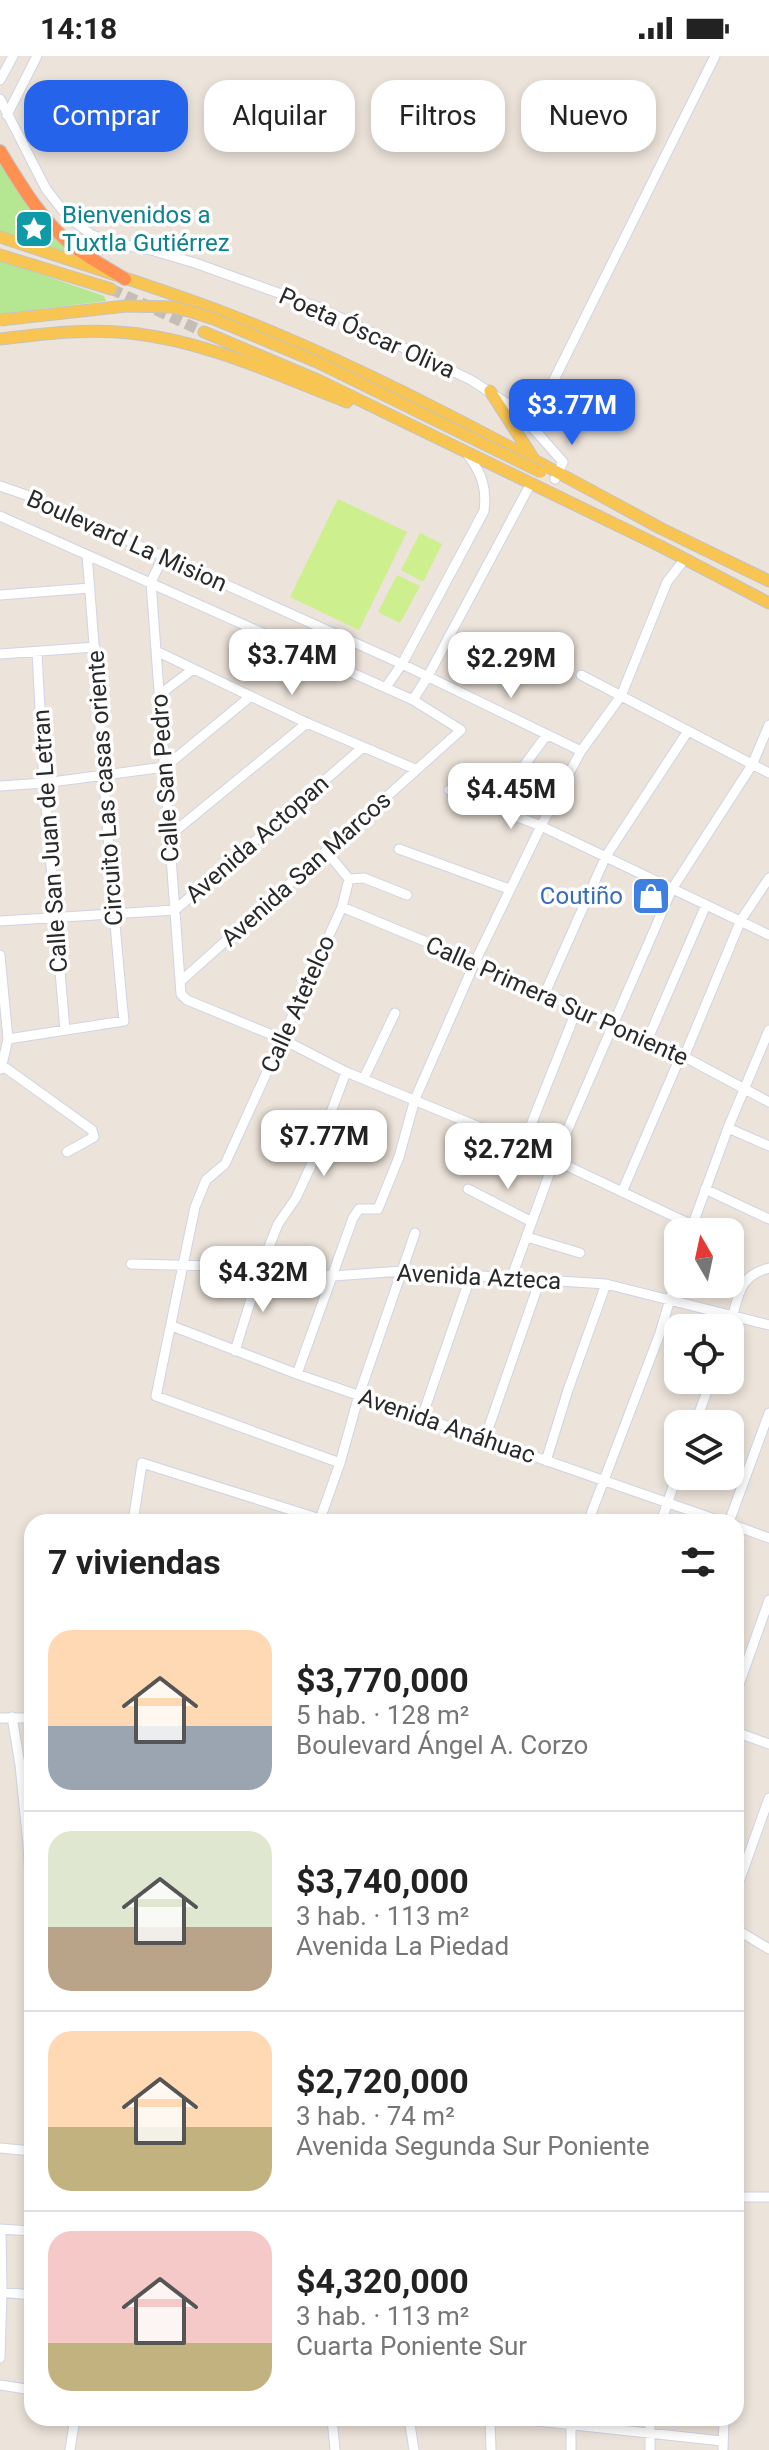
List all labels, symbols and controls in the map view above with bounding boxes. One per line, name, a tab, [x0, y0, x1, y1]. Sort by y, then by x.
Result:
text: 14:18	[40, 11, 117, 46]
chip: Comprar	[24, 80, 188, 152]
chip: Alquilar	[204, 80, 355, 152]
chip: Filtros	[371, 80, 505, 152]
chip: Nuevo	[521, 80, 656, 152]
place label: Bienvenidos a Tuxtla Gutiérrez	[62, 201, 230, 257]
place icon: Bienvenidos a Tuxtla Gutiérrez	[13, 208, 55, 250]
street label: Poeta Óscar Oliva	[275, 282, 459, 384]
pin: $3.77M	[507, 379, 637, 447]
text: $3.77M	[527, 390, 617, 420]
street label: Boulevard La Mision	[23, 484, 231, 598]
pin: $3.74M	[227, 629, 357, 697]
pin: $2.29M	[446, 632, 576, 700]
text: $3.74M	[247, 640, 337, 670]
text: $2.29M	[466, 643, 556, 673]
street label: Circuito Las casas oriente	[81, 649, 129, 927]
street label: Calle San Pedro	[145, 693, 185, 863]
street label: Calle San Juan de Letran	[27, 708, 73, 974]
pin: $4.45M	[446, 763, 576, 831]
street label: Avenida Actopan	[180, 769, 334, 909]
text: $4.45M	[466, 774, 556, 804]
street label: Avenida San Marcos	[216, 786, 396, 952]
shop icon: Coutiño	[630, 875, 672, 917]
place label: Coutiño	[540, 882, 623, 910]
street label: Calle Primera Sur Poniente	[421, 930, 693, 1072]
street label: Calle Atetelco	[255, 931, 341, 1077]
pin: $7.77M	[259, 1110, 389, 1178]
text: $7.77M	[279, 1121, 369, 1151]
pin: $2.72M	[443, 1123, 573, 1191]
text: $2.72M	[463, 1134, 553, 1164]
north arrow	[664, 1218, 744, 1298]
map controls	[664, 1218, 744, 1490]
pin: $4.32M	[198, 1246, 328, 1314]
text: $4.32M	[218, 1257, 308, 1287]
street label: Avenida Azteca	[396, 1259, 562, 1295]
button: locate	[664, 1314, 744, 1394]
street label: Avenida Anáhuac	[355, 1383, 539, 1469]
button: layers	[664, 1410, 744, 1490]
icon: filters	[676, 1540, 720, 1584]
text: 7 viviendas	[48, 1542, 221, 1582]
text: $3,770,000	[296, 1660, 469, 1700]
icon: home	[112, 1662, 208, 1758]
text: 5 hab. · 128 m²	[296, 1700, 469, 1730]
text: Boulevard Ángel A. Corzo	[296, 1730, 588, 1760]
text: $3,740,000	[296, 1861, 469, 1901]
icon: home	[112, 1863, 208, 1959]
text: 3 hab. · 113 m²	[296, 1901, 469, 1931]
text: Avenida La Piedad	[296, 1931, 509, 1961]
text: $2,720,000	[296, 2061, 469, 2101]
icon: home	[112, 2063, 208, 2159]
text: 3 hab. · 74 m²	[296, 2101, 455, 2131]
text: Avenida Segunda Sur Poniente	[296, 2131, 649, 2161]
text: $4,320,000	[296, 2261, 469, 2301]
icon: home	[112, 2263, 208, 2359]
text: 3 hab. · 113 m²	[296, 2301, 469, 2331]
text: Cuarta Poniente Sur	[296, 2331, 527, 2361]

